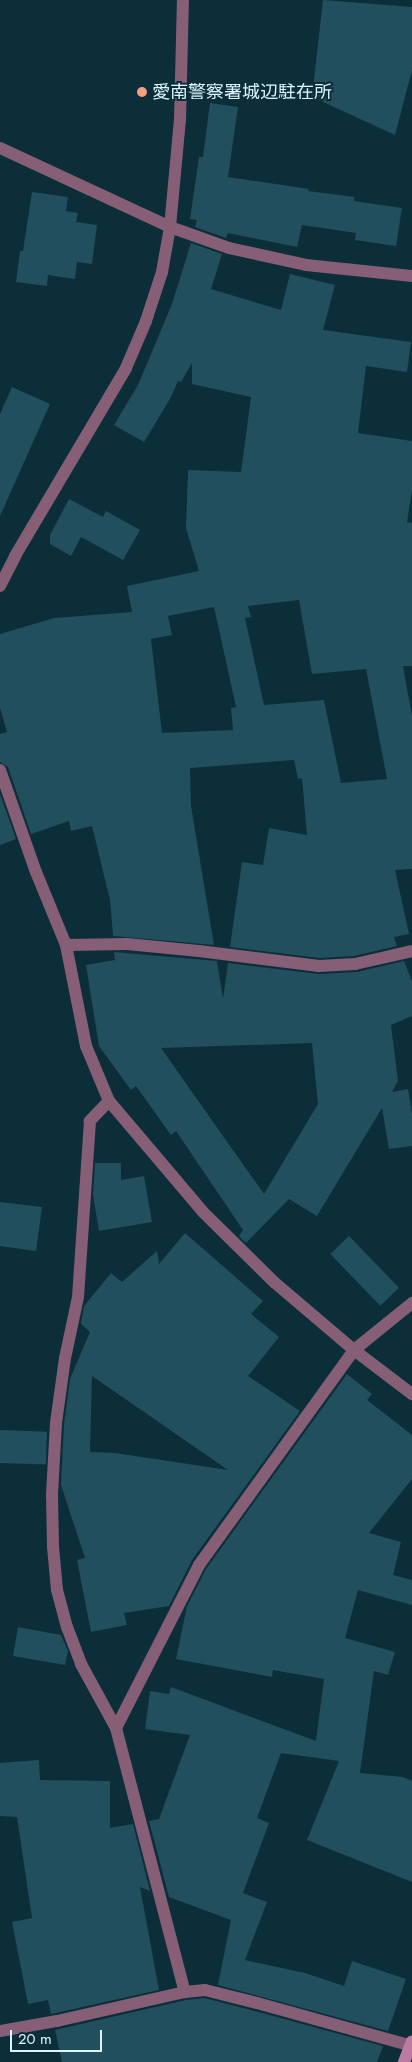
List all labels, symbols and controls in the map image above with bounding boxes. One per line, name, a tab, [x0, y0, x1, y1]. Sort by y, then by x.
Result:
place label: 愛南警察署城辺駐在所	[152, 81, 332, 103]
marker: 愛南警察署城辺駐在所	[136, 86, 148, 98]
scale bar	[12, 2020, 105, 2052]
text: 20 m	[18, 2028, 52, 2050]

